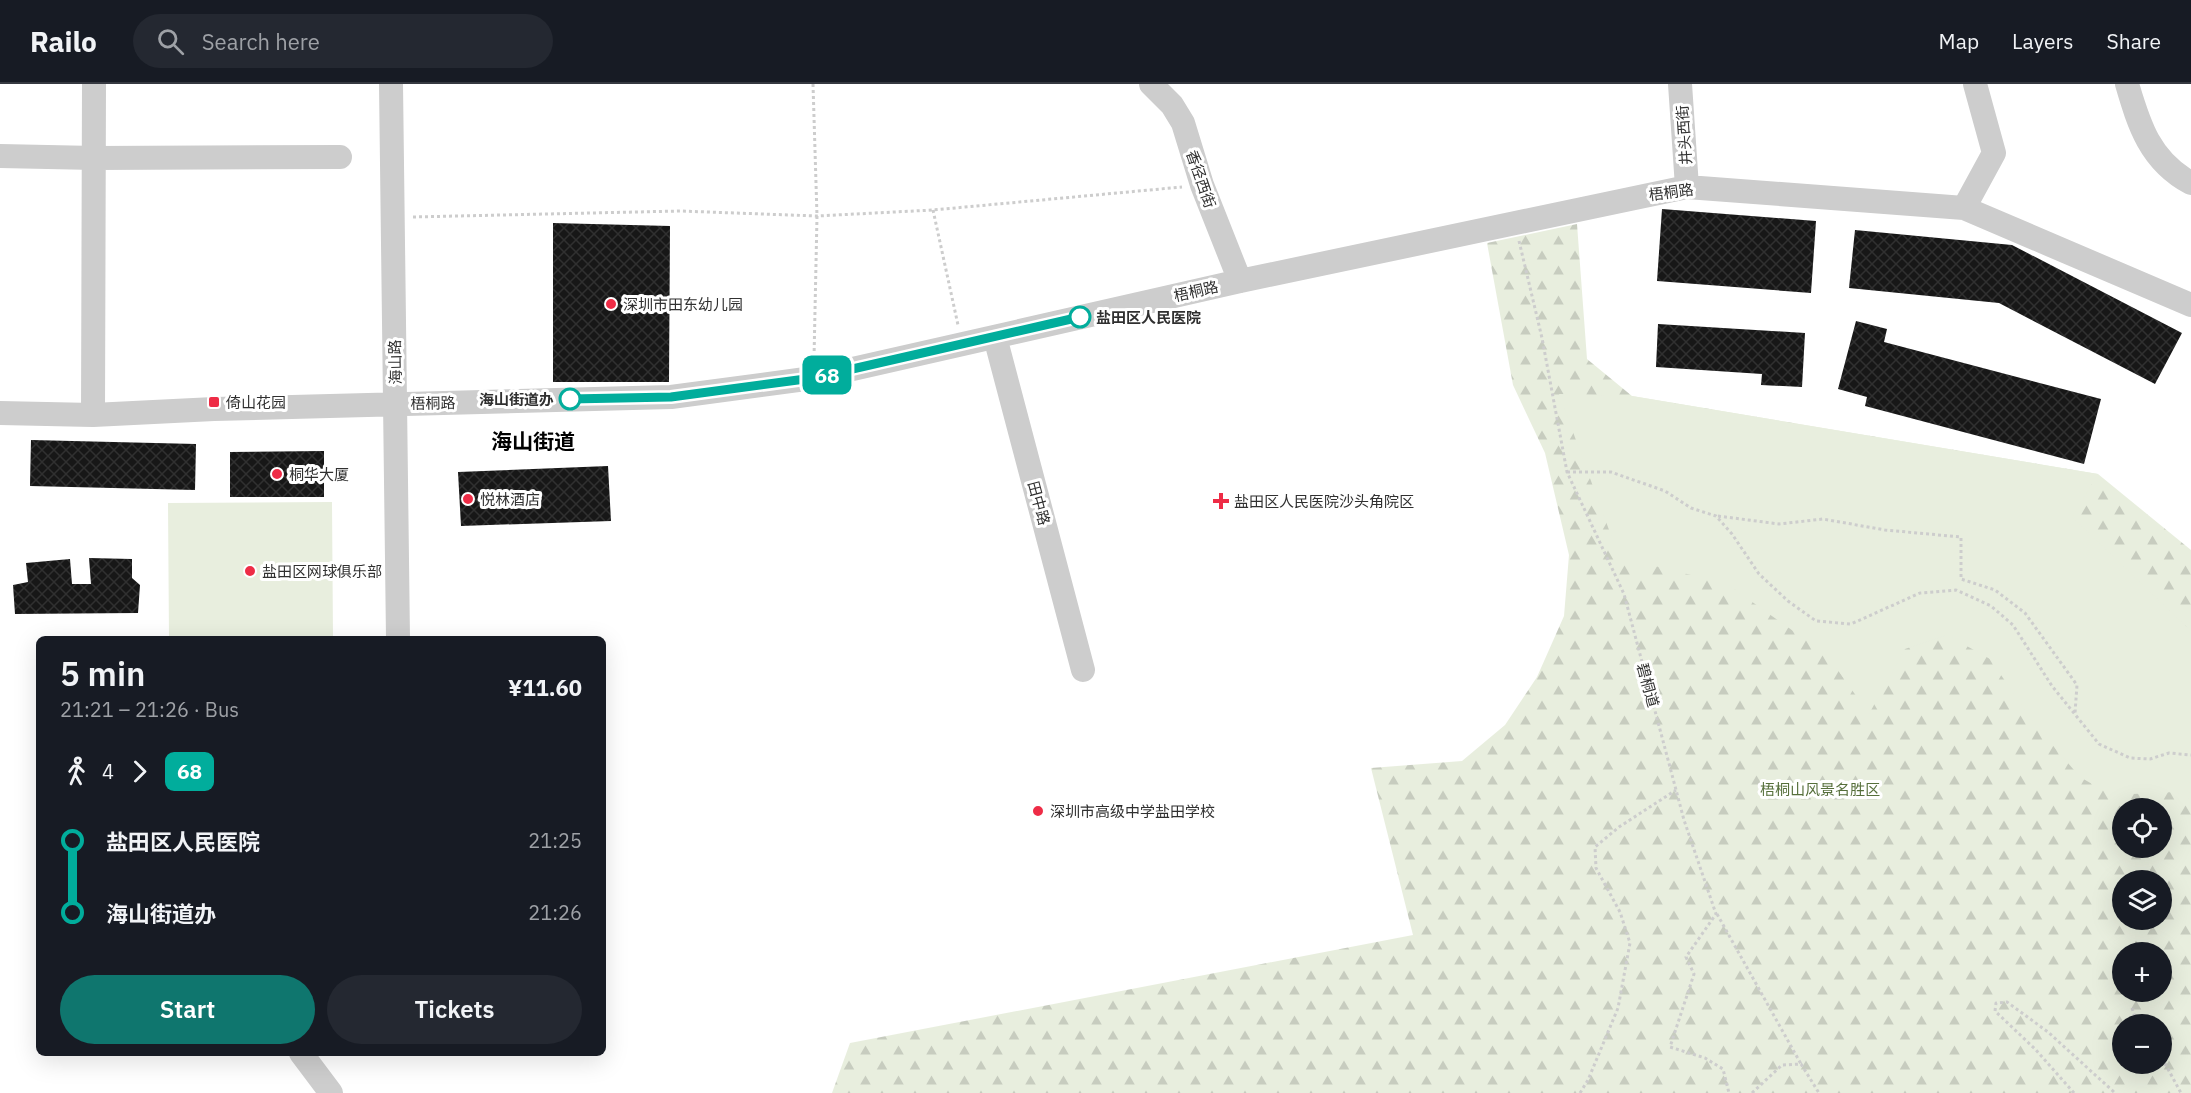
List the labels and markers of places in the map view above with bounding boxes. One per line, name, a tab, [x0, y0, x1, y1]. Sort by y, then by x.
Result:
place label: 深圳市田东幼儿园	[623, 295, 743, 314]
marker: 深圳市田东幼儿园	[604, 297, 618, 311]
marker: 盐田区人民医院	[1069, 306, 1091, 328]
place label: 盐田区人民医院	[1096, 308, 1201, 327]
marker: 海山街道办	[559, 388, 581, 410]
place label: 海山街道办	[479, 390, 554, 409]
place label: 倚山花园	[226, 393, 286, 412]
marker: 倚山花园	[207, 395, 221, 409]
place label: 桐华大厦	[289, 465, 349, 484]
marker: 桐华大厦	[270, 467, 284, 481]
place label: 悦林酒店	[480, 490, 540, 509]
marker: 悦林酒店	[461, 492, 475, 506]
marker: 盐田区人民医院沙头角院区	[1212, 492, 1230, 510]
place label: 盐田区人民医院沙头角院区	[1234, 492, 1414, 511]
place label: 盐田区网球俱乐部	[262, 562, 382, 581]
marker: 盐田区网球俱乐部	[243, 564, 257, 578]
place label: 深圳市高级中学盐田学校	[1050, 802, 1215, 821]
marker: 深圳市高级中学盐田学校	[1031, 804, 1045, 818]

